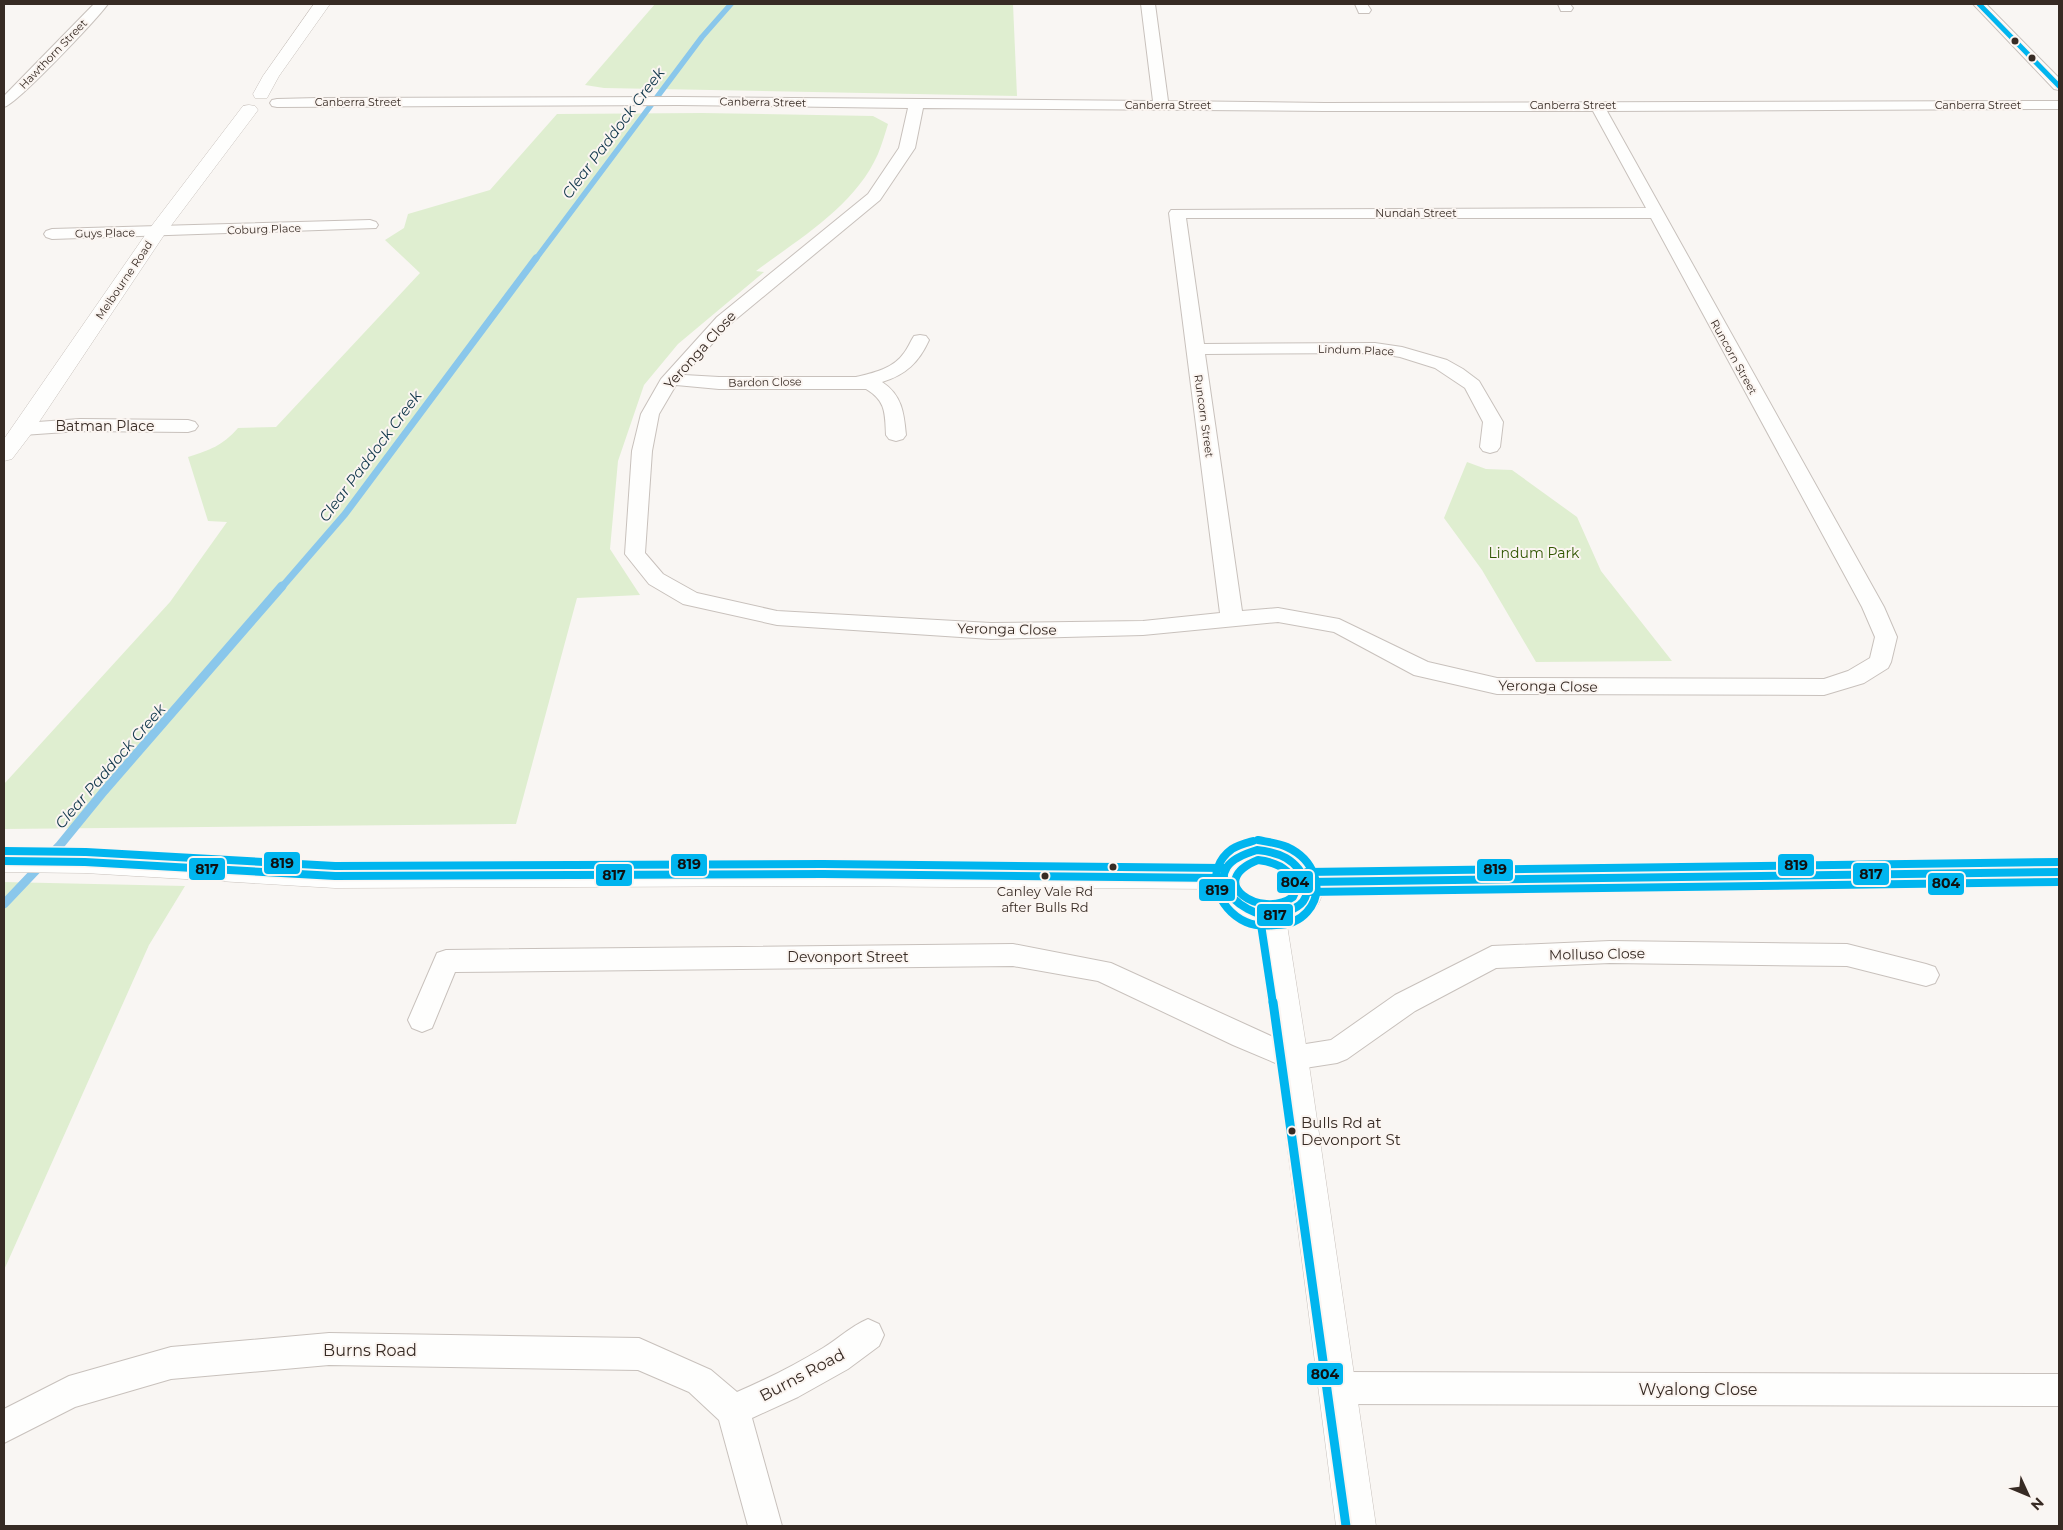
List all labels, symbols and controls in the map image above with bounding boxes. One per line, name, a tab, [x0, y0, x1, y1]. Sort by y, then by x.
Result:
street label: Hawthorn Street	[16, 16, 90, 92]
unlabelled marker	[2010, 36, 2020, 46]
unlabelled marker	[2027, 53, 2037, 63]
water label: Clear Paddock Creek	[557, 63, 669, 202]
street label: Canberra Street	[720, 94, 807, 110]
street label: Canberra Street	[315, 95, 402, 109]
street label: Canberra Street	[1125, 98, 1212, 112]
street label: Canberra Street	[1530, 98, 1617, 112]
street label: Canberra Street	[1935, 98, 2022, 112]
street label: Nundah Street	[1375, 206, 1457, 220]
street label: Coburg Place	[227, 221, 302, 237]
street label: Guys Place	[75, 225, 136, 241]
street label: Melbourne Road	[93, 238, 155, 322]
street label: Yeronga Close	[660, 307, 740, 393]
street label: Runcorn Street	[1708, 317, 1761, 397]
street label: Lindum Place	[1318, 342, 1395, 358]
street label: Bardon Close	[728, 374, 802, 390]
street label: Runcorn Street	[1191, 374, 1217, 459]
water label: Clear Paddock Creek	[314, 386, 426, 525]
street label: Batman Place	[55, 417, 155, 435]
park label: Lindum Park	[1489, 544, 1580, 562]
street label: Yeronga Close	[957, 619, 1057, 639]
street label: Yeronga Close	[1498, 676, 1598, 696]
water label: Clear Paddock Creek	[51, 699, 170, 832]
line badge: 819	[263, 851, 301, 875]
line badge: 819	[670, 853, 708, 877]
line badge: 819	[1777, 853, 1815, 877]
text: 819	[270, 854, 294, 872]
text: 819	[677, 855, 701, 873]
text: 819	[1784, 856, 1808, 874]
line badge: 817	[188, 857, 226, 881]
line badge: 819	[1476, 858, 1514, 882]
text: 817	[195, 860, 219, 878]
text: 819	[1483, 860, 1507, 878]
unlabelled marker	[1108, 862, 1118, 872]
line badge: 817	[1852, 862, 1890, 886]
line badge: 817	[595, 863, 633, 887]
text: 817	[1859, 865, 1883, 883]
text: 817	[602, 866, 626, 884]
line badge: 804	[1276, 870, 1314, 894]
marker: Canley Vale Rd after Bulls Rd	[1040, 871, 1050, 881]
line badge: 804	[1927, 872, 1965, 896]
text: 804	[1281, 873, 1310, 891]
text: 804	[1932, 874, 1961, 892]
line badge: 819	[1198, 878, 1236, 902]
text: 819	[1205, 881, 1229, 899]
place label: Canley Vale Rd after Bulls Rd	[997, 883, 1093, 915]
line badge: 817	[1256, 903, 1294, 927]
text: 817	[1263, 906, 1287, 924]
street label: Molluso Close	[1549, 944, 1645, 964]
street label: Devonport Street	[787, 948, 909, 966]
place label: Bulls Rd at Devonport St	[1301, 1113, 1401, 1149]
marker: Bulls Rd at Devonport St	[1287, 1126, 1297, 1136]
street label: Burns Road	[323, 1341, 417, 1360]
street label: Burns Road	[756, 1345, 848, 1405]
line badge: 804	[1306, 1362, 1344, 1386]
text: 804	[1311, 1365, 1340, 1383]
street label: Wyalong Close	[1638, 1380, 1758, 1399]
north arrow	[2003, 1470, 2053, 1520]
text: N	[2027, 1494, 2048, 1514]

